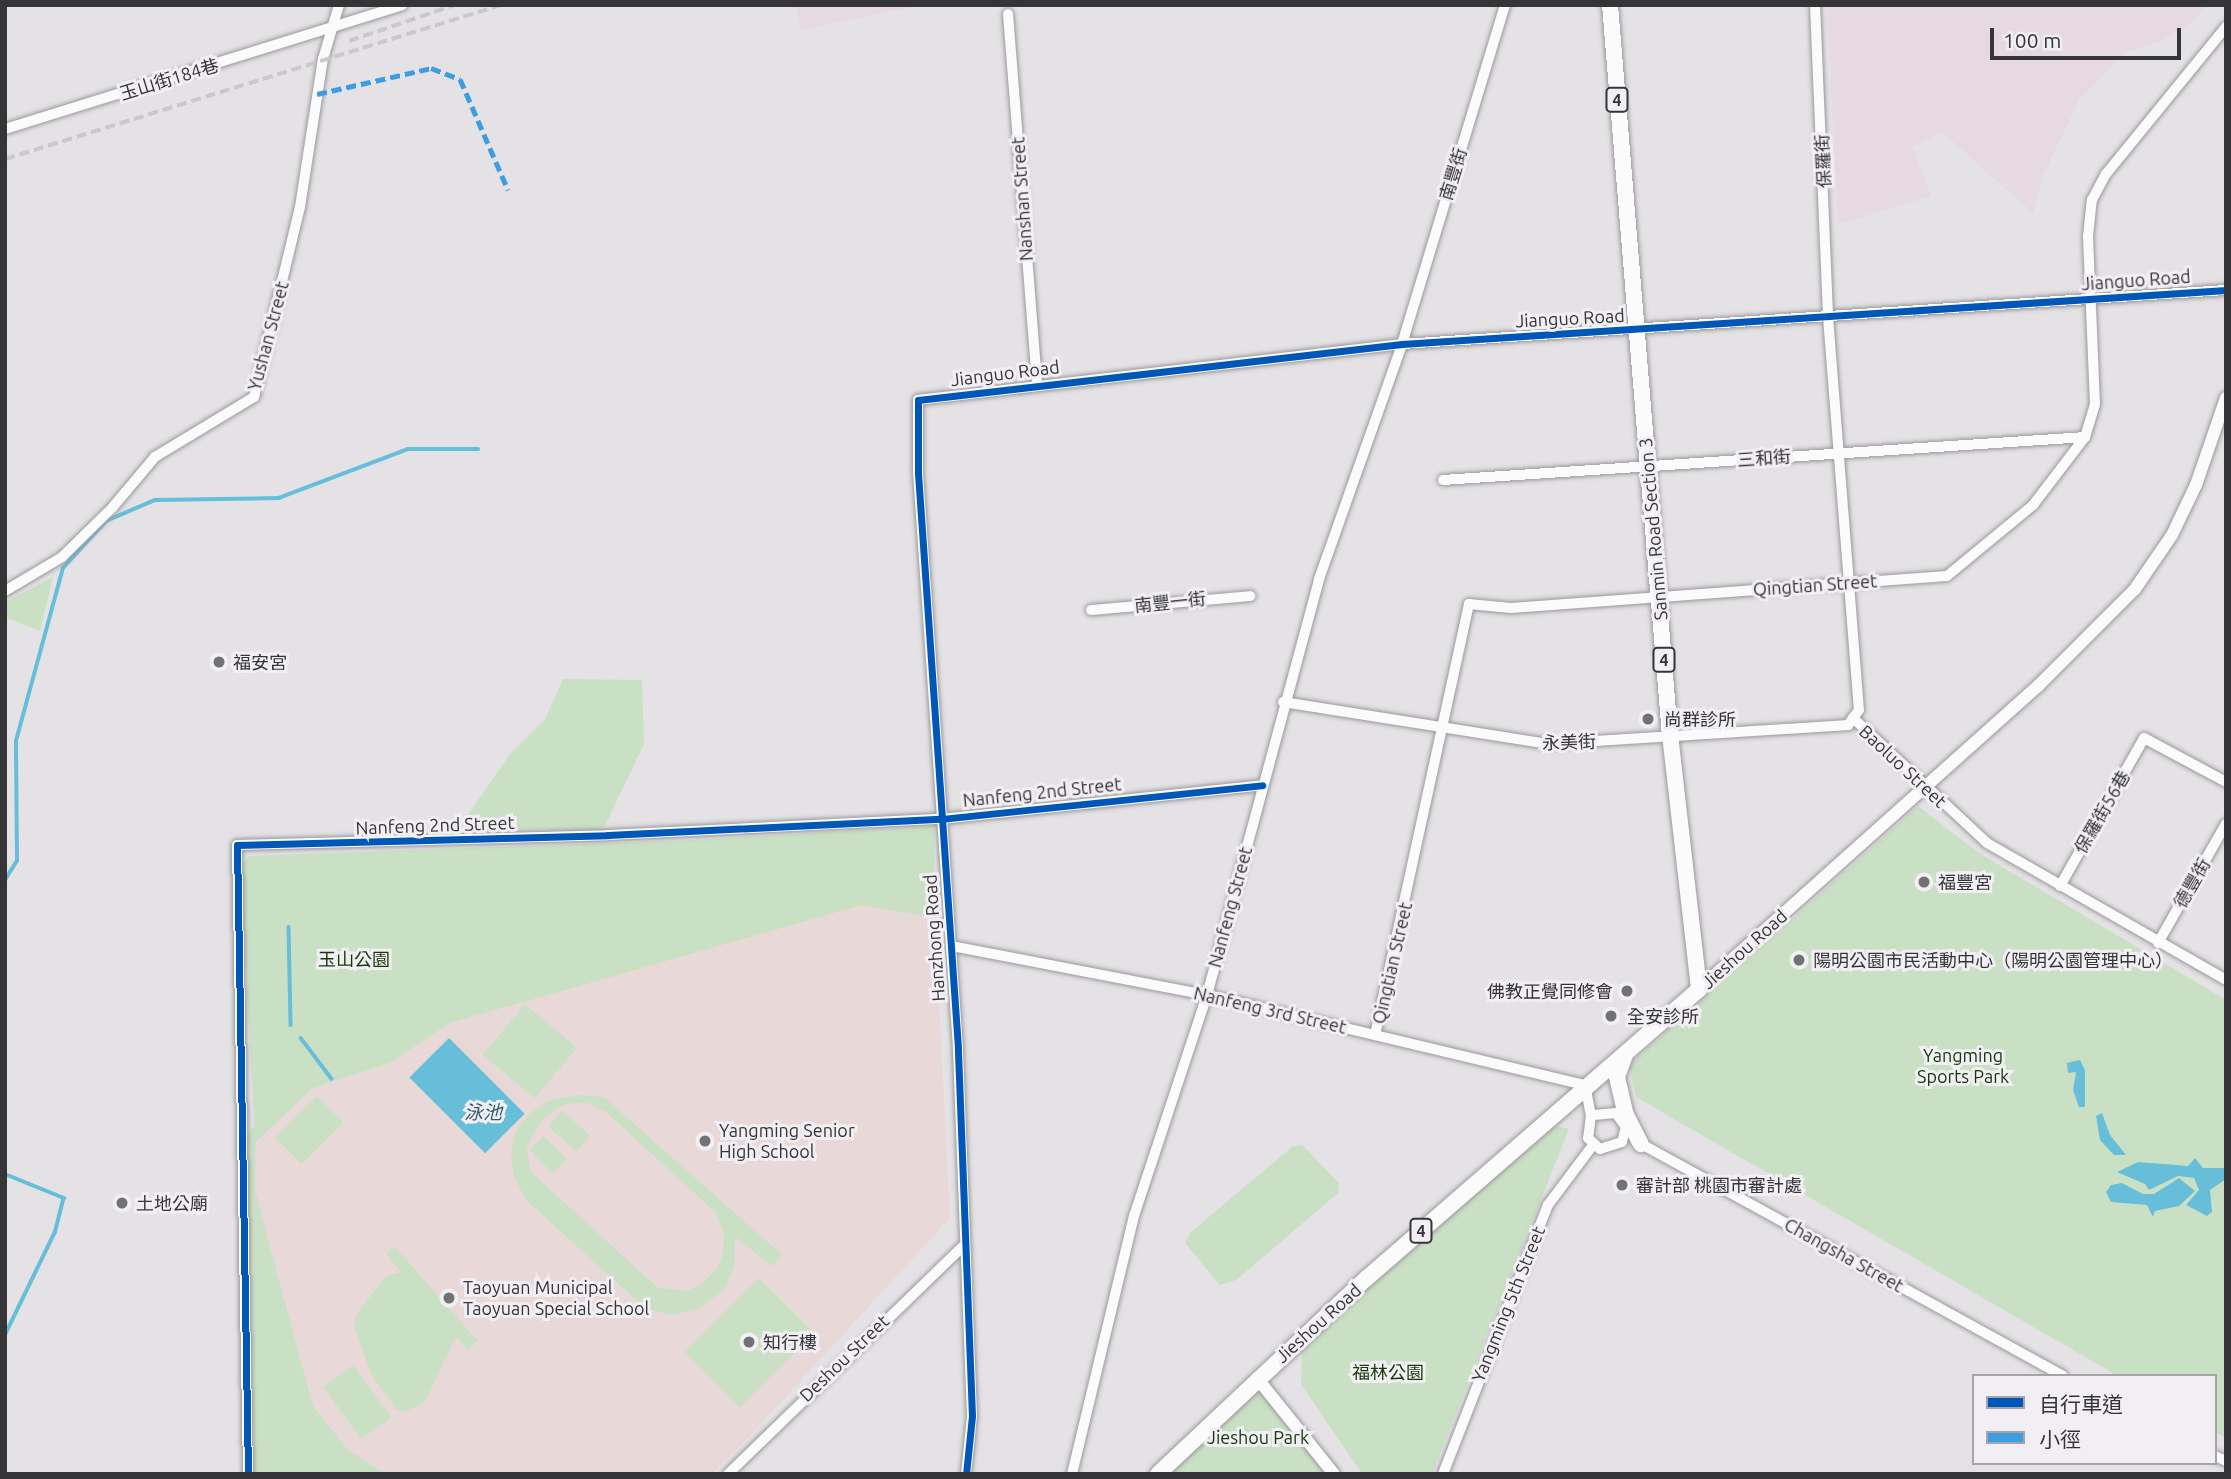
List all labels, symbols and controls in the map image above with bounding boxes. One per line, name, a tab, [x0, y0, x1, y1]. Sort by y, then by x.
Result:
scale bar	[1993, 14, 2184, 58]
text: 100 m	[2003, 28, 2061, 52]
street label: 玉山街184巷	[117, 54, 221, 104]
road number: 4	[1605, 88, 1629, 113]
street label: 保羅街	[1811, 133, 1835, 189]
street label: Nanshan Street	[1007, 136, 1037, 262]
street label: 南豐街	[1435, 145, 1471, 203]
street label: Jianguo Road	[2081, 265, 2191, 295]
street label: Yushan Street	[243, 279, 293, 393]
street label: Jianguo Road	[1515, 304, 1625, 332]
street label: Jianguo Road	[949, 356, 1061, 390]
street label: Sanmin Road Section 3	[1634, 437, 1672, 621]
street label: 三和街	[1736, 445, 1792, 471]
street label: Qingtian Street	[1752, 570, 1878, 600]
street label: 南豐一街	[1133, 587, 1207, 617]
road number: 4	[1652, 648, 1676, 673]
place label: 福安宮	[233, 651, 287, 673]
marker: 福安宮	[211, 654, 227, 670]
place label: 尚群診所	[1664, 708, 1736, 730]
marker: 尚群診所	[1638, 709, 1658, 729]
street label: Baoluo Street	[1855, 720, 1951, 812]
street label: 永美街	[1542, 730, 1596, 754]
street label: 保羅街56巷	[2070, 767, 2134, 857]
street label: Nanfeng 2nd Street	[962, 773, 1122, 811]
street label: Nanfeng 2nd Street	[355, 811, 515, 839]
street label: Nanfeng Street	[1204, 844, 1256, 970]
street label: 德豐街	[2169, 854, 2215, 912]
place label: 福豐宮	[1938, 871, 1992, 893]
street label: Hanzhong Road	[919, 874, 949, 1002]
marker: 福豐宮	[1916, 874, 1932, 890]
street label: Qingtian Street	[1367, 900, 1417, 1026]
street label: Jieshou Road	[1697, 905, 1791, 993]
park label: 玉山公園	[318, 948, 390, 970]
place label: 陽明公園市民活動中心（陽明公園管理中心）	[1813, 949, 2173, 971]
marker: 陽明公園市民活動中心（陽明公園管理中心）	[1791, 952, 1807, 968]
place label: 佛教正覺同修會	[1487, 980, 1613, 1002]
street label: Nanfeng 3rd Street	[1192, 982, 1348, 1038]
marker: 佛教正覺同修會	[1619, 983, 1635, 999]
place label: 全安診所	[1627, 1005, 1699, 1027]
marker: 全安診所	[1601, 1006, 1621, 1026]
park label: Yangming Sports Park	[1917, 1045, 2009, 1088]
water label: 泳池	[464, 1102, 502, 1124]
place label: Yangming Senior High School	[719, 1120, 855, 1162]
marker: Yangming Senior High School	[697, 1133, 713, 1149]
place label: 審計部 桃園市審計處	[1636, 1174, 1802, 1196]
marker: 審計部 桃園市審計處	[1614, 1177, 1630, 1193]
place label: 土地公廟	[136, 1192, 208, 1214]
marker: 土地公廟	[114, 1195, 130, 1211]
street label: Changsha Street	[1781, 1213, 1907, 1297]
road number: 4	[1409, 1218, 1433, 1244]
street label: Yangming 5th Street	[1467, 1223, 1549, 1385]
place label: Taoyuan Municipal Taoyuan Special School	[463, 1277, 649, 1320]
street label: Jieshou Road	[1271, 1279, 1365, 1367]
marker: Taoyuan Municipal Taoyuan Special School	[441, 1290, 457, 1306]
street label: Deshou Street	[795, 1310, 893, 1406]
place label: 知行樓	[763, 1331, 817, 1353]
marker: 知行樓	[741, 1334, 757, 1350]
park label: 福林公園	[1352, 1361, 1424, 1383]
legend	[1972, 1374, 2217, 1465]
text: 自行車道	[2039, 1392, 2123, 1416]
park label: Jieshou Park	[1207, 1426, 1309, 1448]
text: 小徑	[2039, 1427, 2081, 1451]

